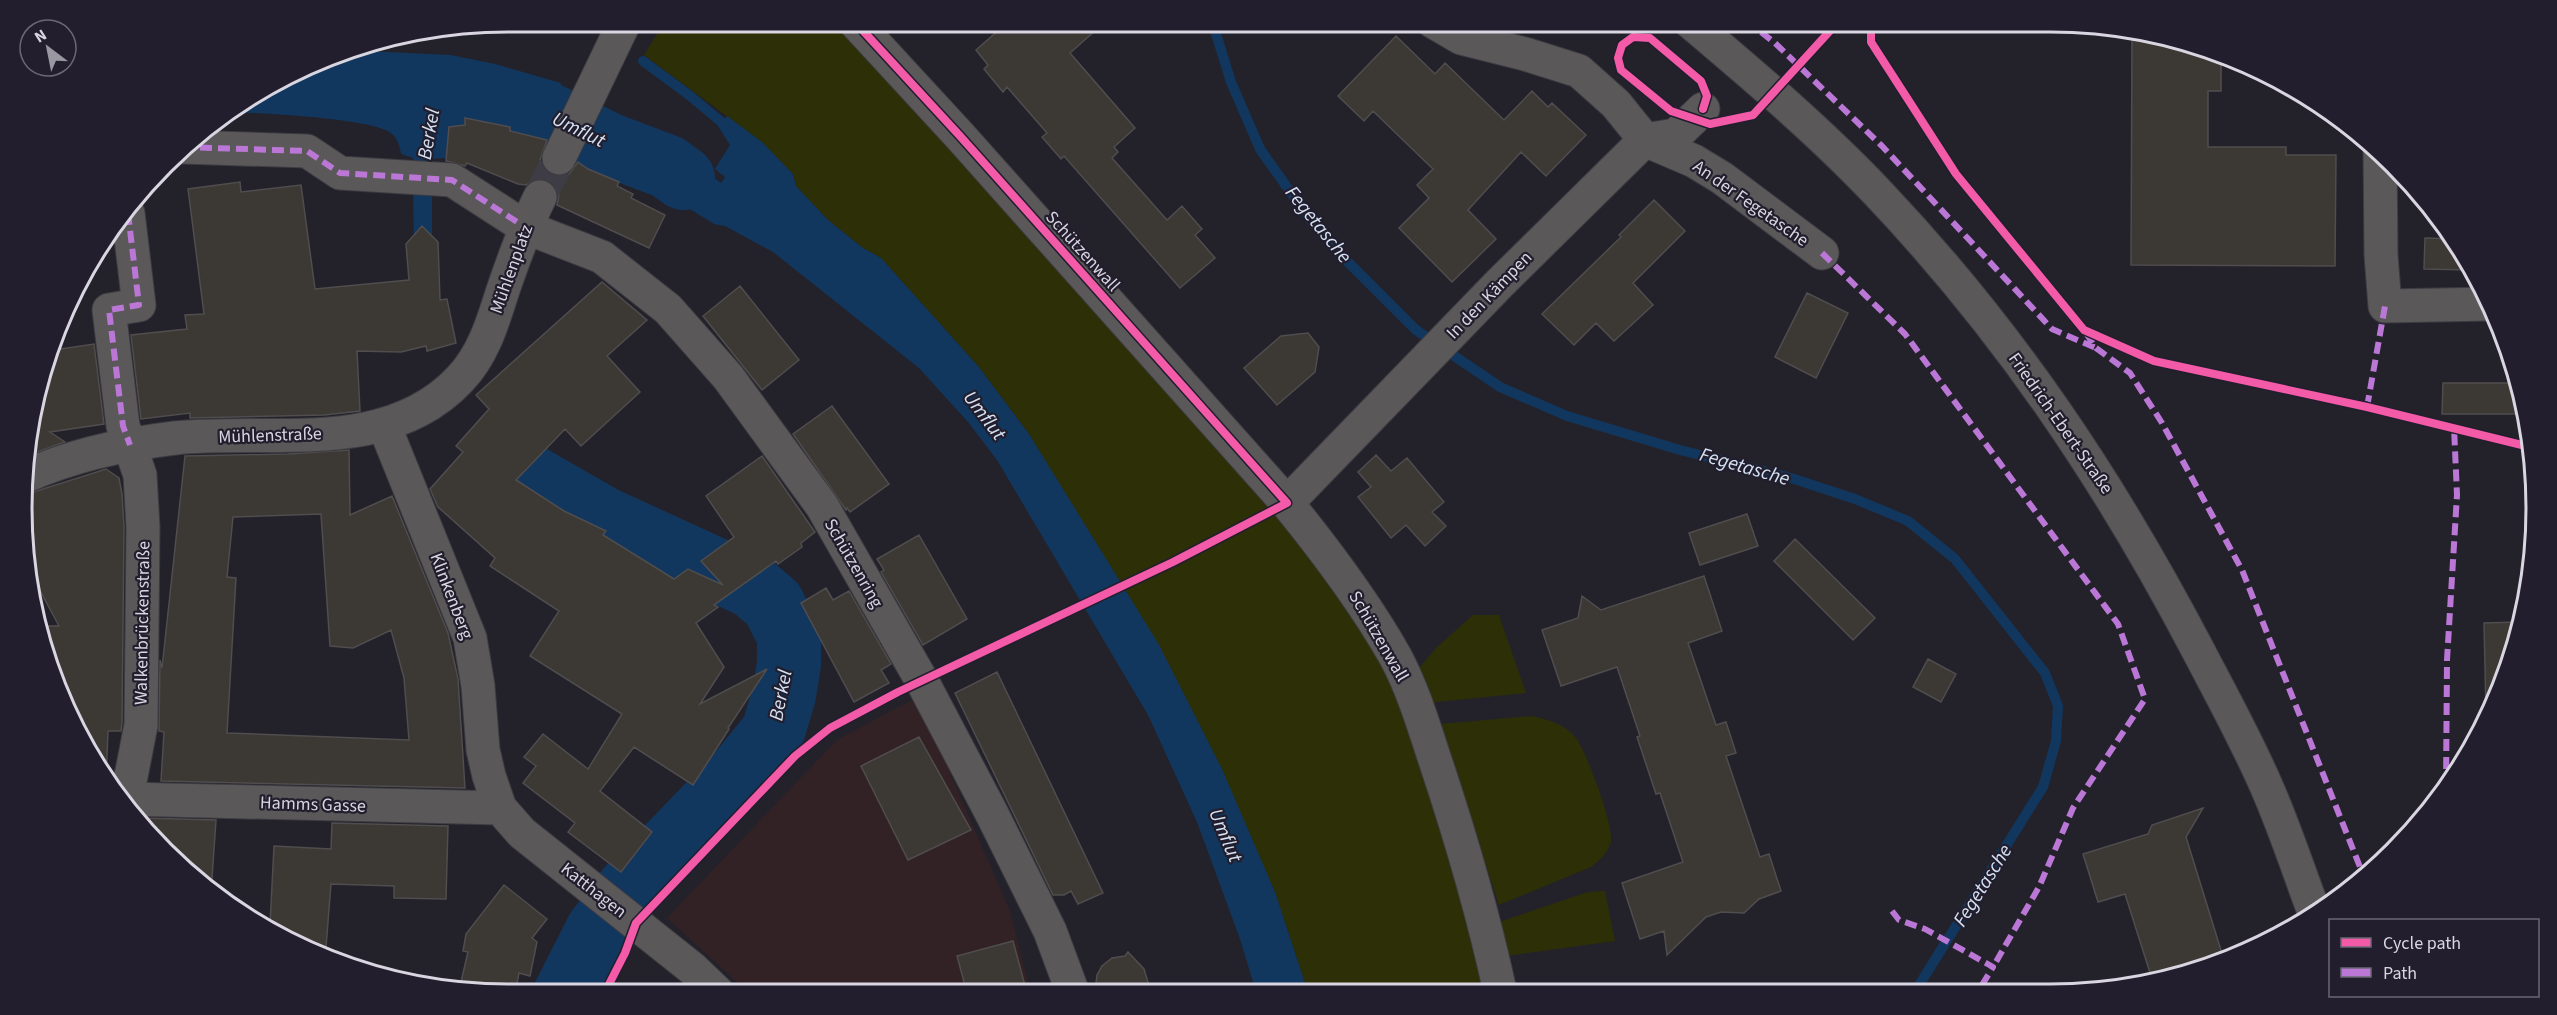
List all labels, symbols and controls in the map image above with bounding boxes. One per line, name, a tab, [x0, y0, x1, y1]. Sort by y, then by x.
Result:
north arrow	[18, 18, 78, 78]
text: N	[30, 24, 51, 48]
water label: Umflut	[547, 105, 610, 155]
water label: Berkel	[411, 106, 447, 162]
street label: An der Fegetasche	[1688, 154, 1814, 253]
water label: Fegetasche	[1278, 180, 1358, 269]
street label: Schützenwall	[1040, 206, 1126, 297]
street label: Mühlenplatz	[484, 221, 539, 317]
street label: In den Kämpen	[1441, 246, 1538, 345]
street label: Friedrich-Ebert-Straße	[2002, 348, 2119, 499]
water label: Umflut	[956, 385, 1012, 447]
street label: Mühlenstraße	[218, 421, 322, 450]
water label: Fegetasche	[1696, 441, 1793, 493]
street label: Schützenring	[818, 514, 889, 613]
street label: Walkenbrückenstraße	[129, 541, 156, 705]
street label: Klinkenberg	[424, 549, 479, 643]
street label: Schützenwall	[1343, 586, 1415, 686]
water label: Berkel	[762, 667, 800, 723]
street label: Hamms Gasse	[260, 790, 366, 819]
water label: Umflut	[1201, 804, 1249, 867]
water label: Fegetasche	[1946, 839, 2019, 932]
street label: Katthagen	[555, 857, 632, 924]
legend	[2329, 919, 2539, 997]
text: Cycle path	[2383, 931, 2461, 956]
text: Path	[2383, 961, 2417, 986]

